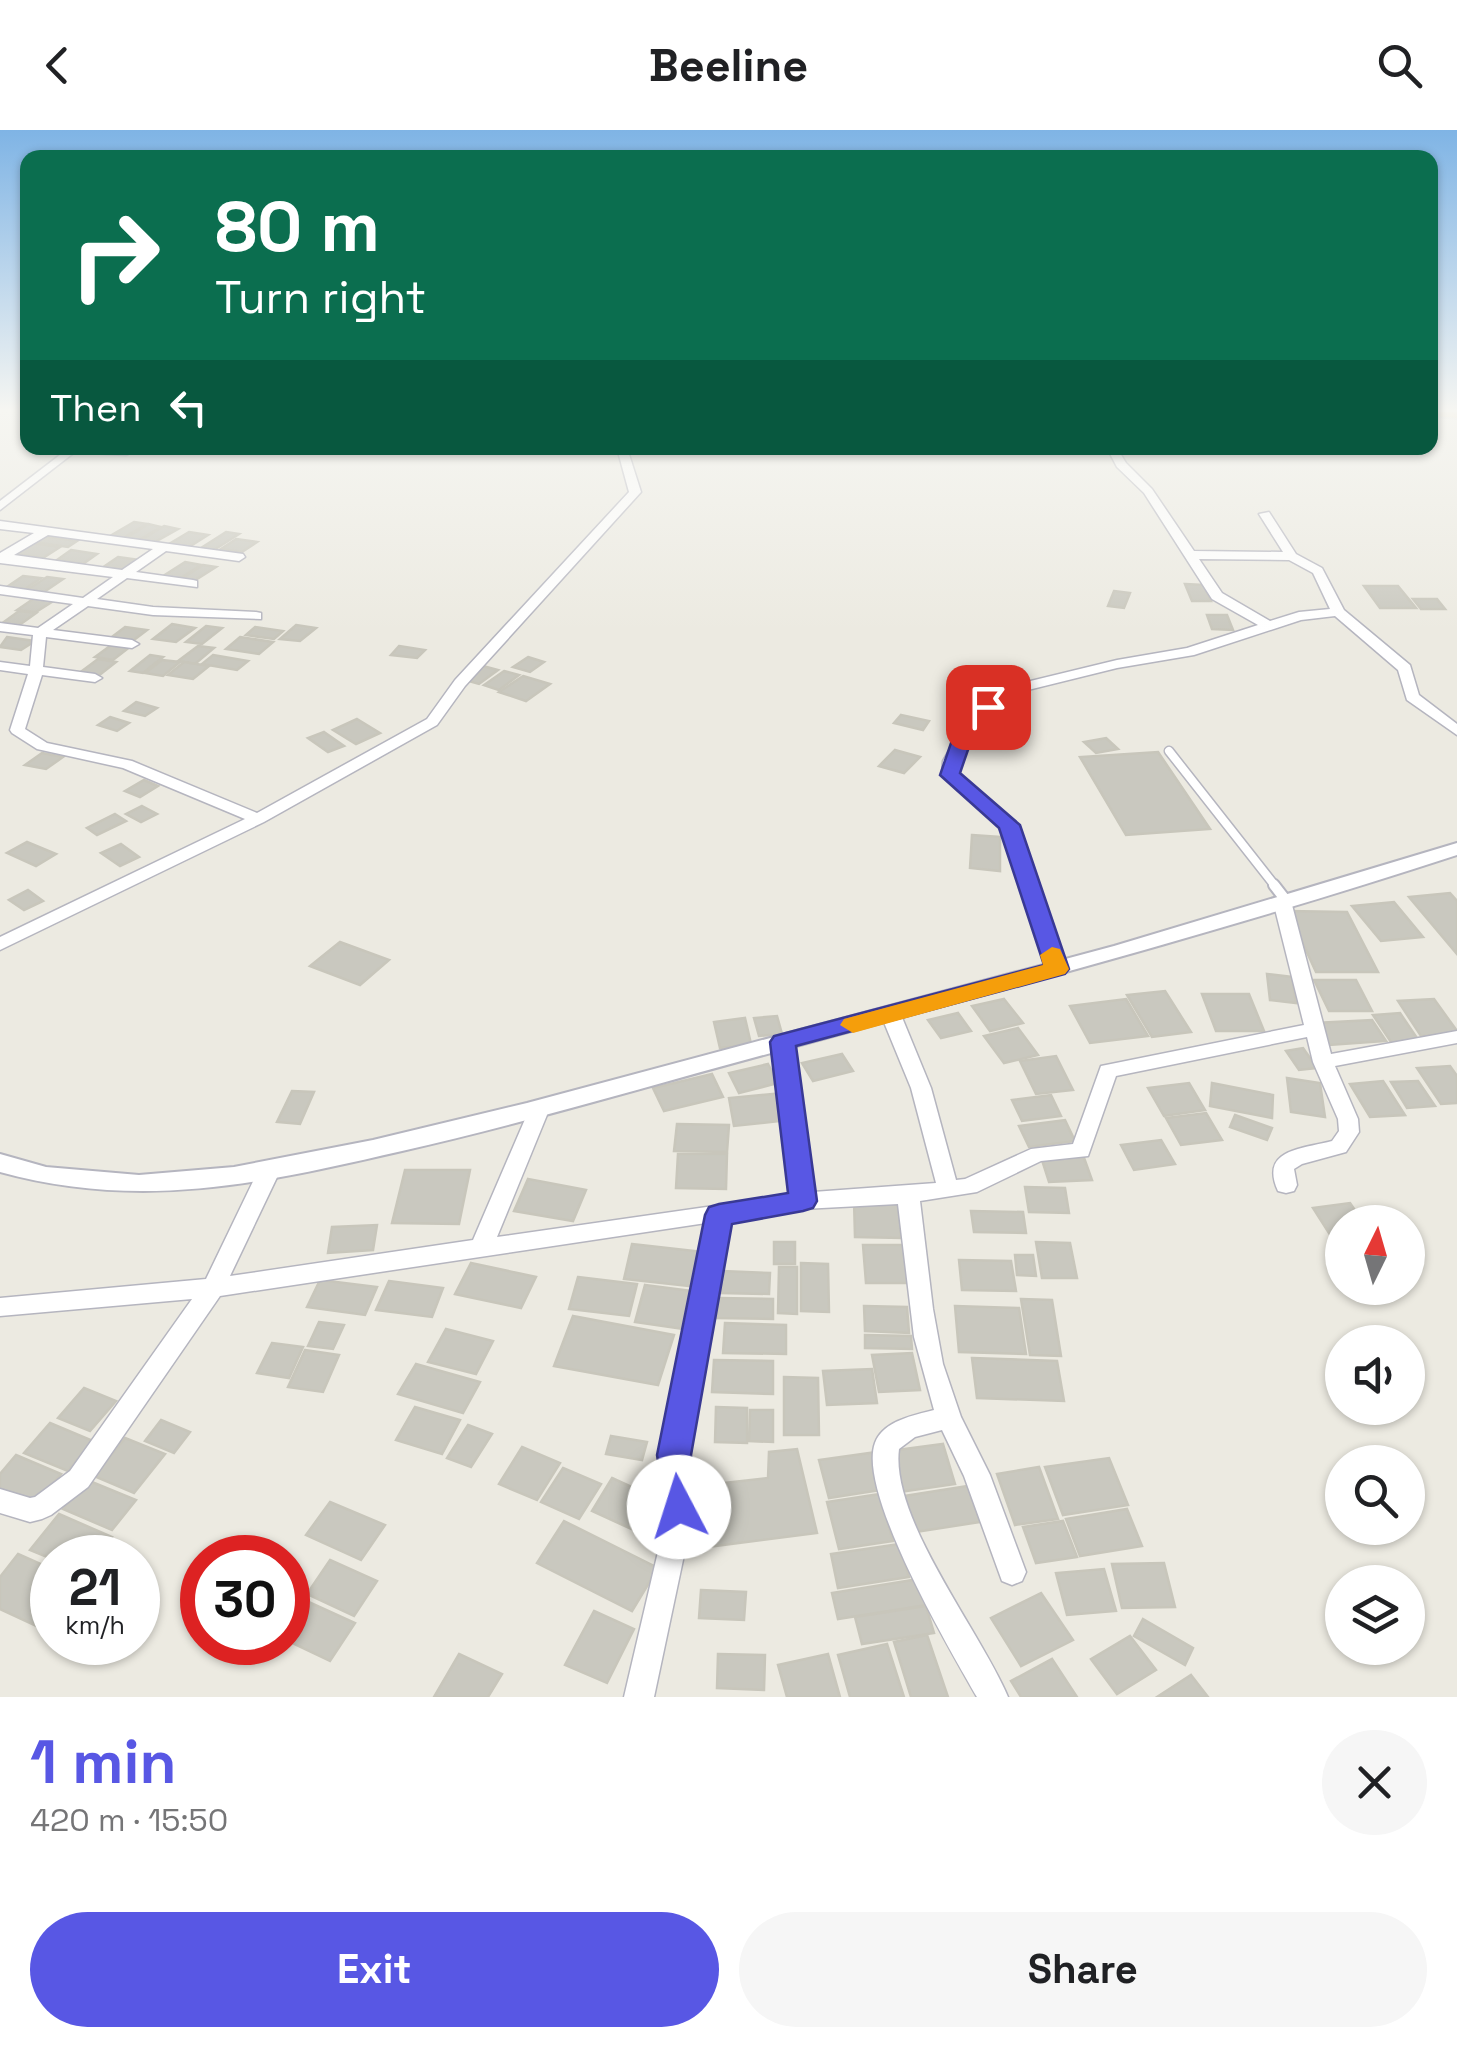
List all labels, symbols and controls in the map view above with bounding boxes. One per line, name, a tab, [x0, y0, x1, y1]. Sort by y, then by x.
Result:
text: Beeline	[649, 37, 808, 94]
icon: back	[30, 38, 85, 93]
icon: search	[1372, 38, 1427, 93]
text: 80 m	[215, 182, 380, 271]
icon: right	[50, 190, 180, 320]
text: Turn right	[215, 269, 426, 326]
icon: left	[161, 380, 216, 435]
text: Then	[50, 384, 141, 432]
pin	[946, 665, 1031, 750]
icon: arrive	[961, 680, 1016, 735]
north arrow	[1325, 1205, 1425, 1305]
map controls	[1325, 1205, 1425, 1665]
button: sound	[1325, 1325, 1425, 1425]
button: search	[1325, 1445, 1425, 1545]
position arrow	[627, 1455, 731, 1559]
speed limit sign: 30	[180, 1535, 310, 1665]
text: 21	[69, 1556, 121, 1620]
button: layers	[1325, 1565, 1425, 1665]
text: km/h	[65, 1609, 125, 1641]
text: 1 min	[30, 1724, 177, 1801]
button: close	[1322, 1730, 1427, 1835]
text: 420 m · 15:50	[30, 1800, 228, 1840]
button: Exit	[30, 1912, 719, 2027]
button: Share	[739, 1912, 1427, 2027]

